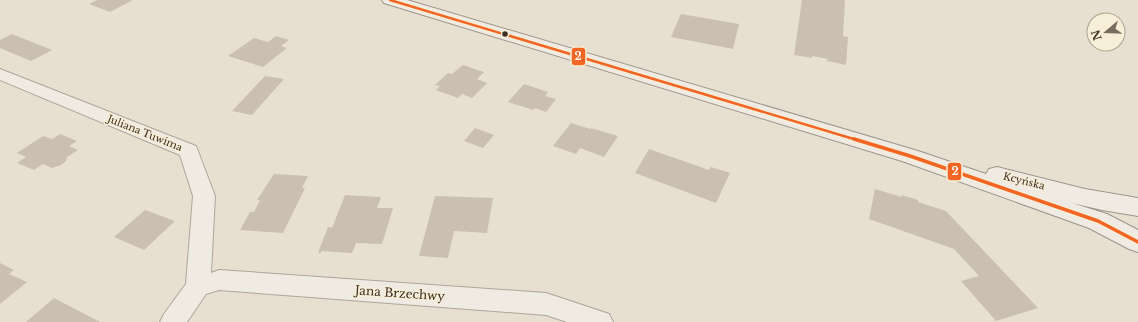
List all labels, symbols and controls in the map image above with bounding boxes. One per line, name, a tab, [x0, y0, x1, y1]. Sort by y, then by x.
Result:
north arrow	[1086, 12, 1126, 52]
text: N	[1088, 27, 1105, 42]
unlabelled marker	[500, 29, 510, 39]
line badge: 2	[571, 47, 586, 66]
text: 2	[574, 49, 582, 63]
street label: Juliana Tuwima	[104, 111, 185, 154]
line badge: 2	[947, 162, 962, 181]
text: 2	[951, 164, 959, 178]
street label: Kcyńska	[1002, 170, 1047, 193]
street label: Jana Brzechwy	[353, 282, 446, 304]

